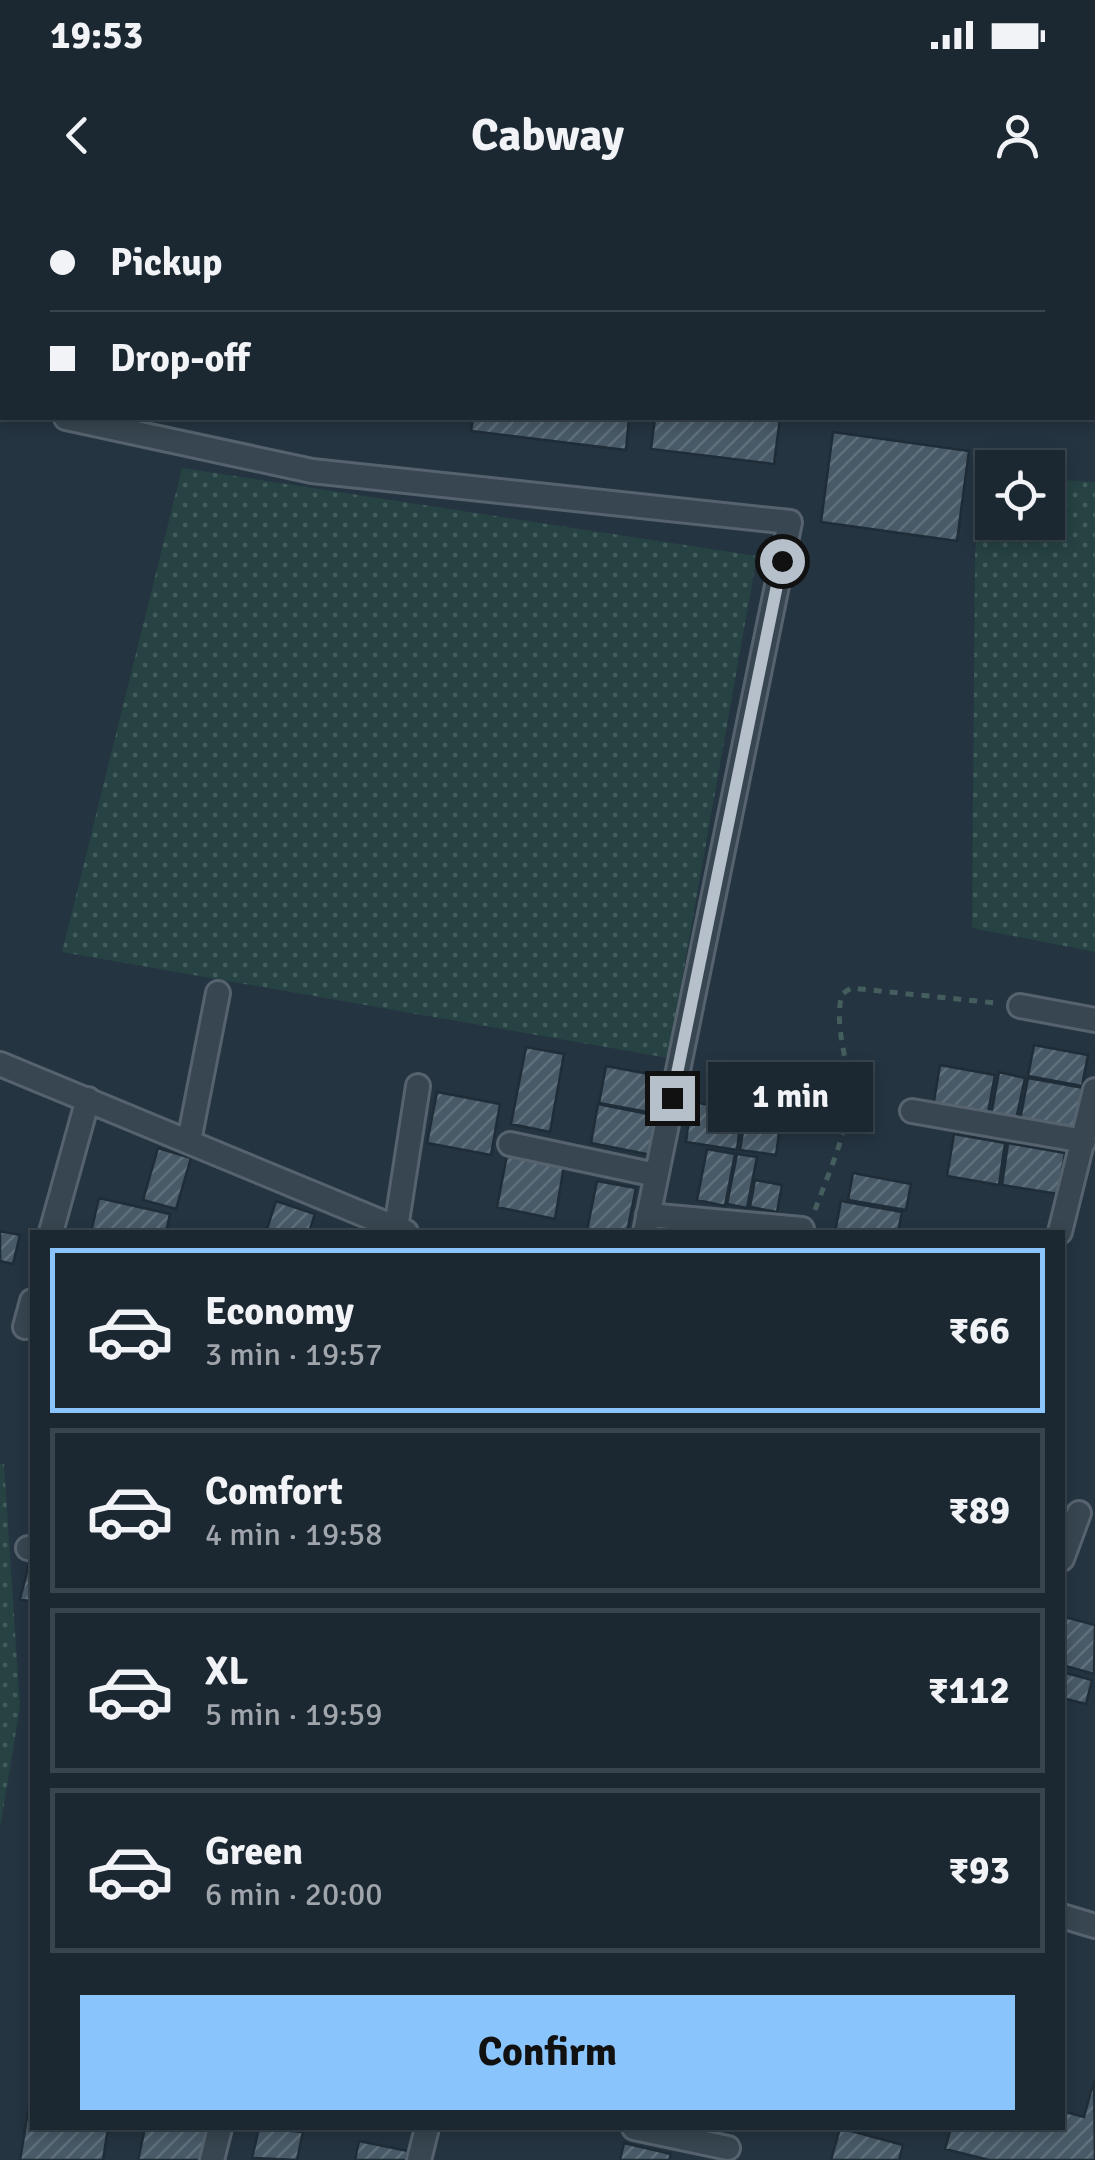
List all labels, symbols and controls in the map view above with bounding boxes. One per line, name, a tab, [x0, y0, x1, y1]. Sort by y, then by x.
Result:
text: 19:53	[50, 12, 143, 59]
icon: back	[50, 108, 105, 163]
text: Cabway	[471, 108, 624, 163]
icon: person	[990, 108, 1045, 163]
text: Pickup	[110, 239, 222, 286]
text: Drop-off	[110, 335, 250, 382]
map controls	[975, 450, 1065, 540]
button: locate	[975, 450, 1065, 540]
route start	[760, 539, 805, 584]
callout: 1 min	[707, 1063, 872, 1133]
route end	[650, 1076, 695, 1121]
text: 1 min	[752, 1077, 829, 1116]
icon: car	[85, 1286, 175, 1376]
text: Economy	[205, 1288, 354, 1335]
text: ₹66	[948, 1307, 1010, 1354]
text: 3 min · 19:57	[205, 1335, 383, 1374]
icon: car	[85, 1466, 175, 1556]
text: Comfort	[205, 1468, 343, 1515]
text: ₹89	[948, 1487, 1010, 1534]
text: 4 min · 19:58	[205, 1515, 383, 1554]
icon: car	[85, 1646, 175, 1736]
text: XL	[205, 1648, 248, 1695]
text: ₹112	[928, 1667, 1010, 1714]
text: 5 min · 19:59	[205, 1695, 383, 1734]
icon: car	[85, 1826, 175, 1916]
text: Green	[205, 1828, 303, 1875]
text: ₹93	[948, 1847, 1010, 1894]
text: 6 min · 20:00	[205, 1875, 383, 1914]
button: Confirm	[80, 1995, 1015, 2110]

